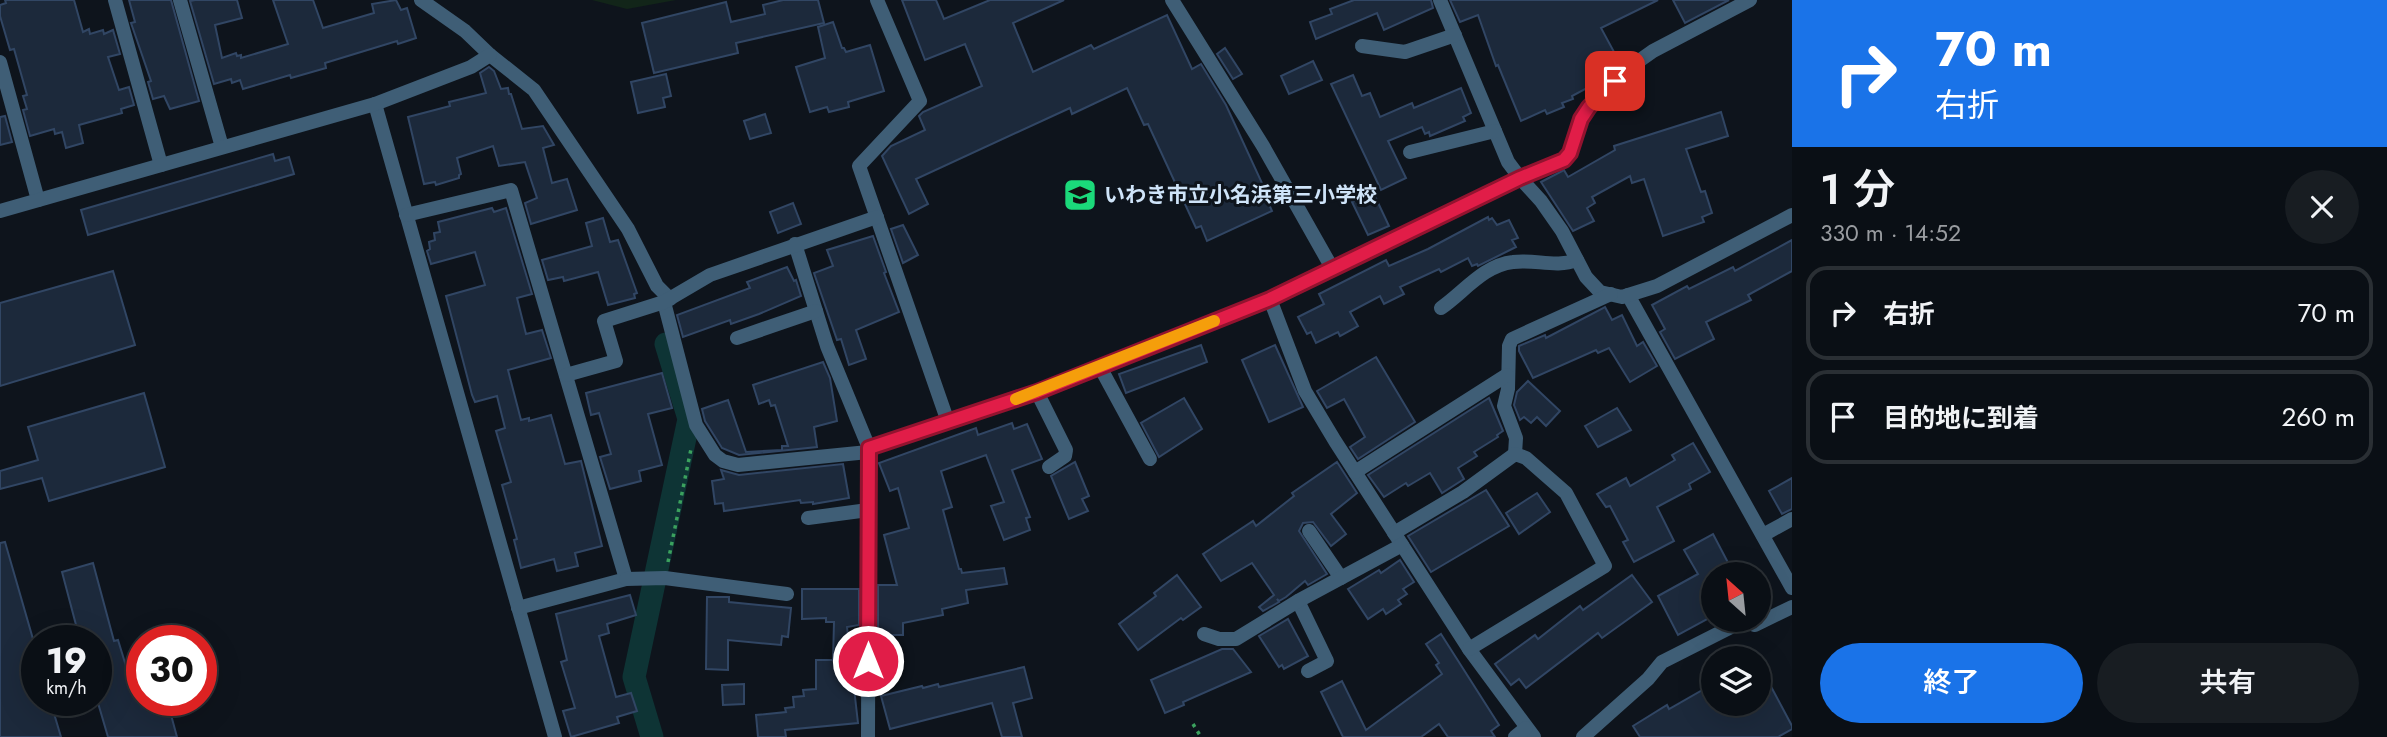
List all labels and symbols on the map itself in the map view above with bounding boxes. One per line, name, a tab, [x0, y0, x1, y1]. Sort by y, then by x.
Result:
pin	[1585, 51, 1645, 111]
school or university icon: いわき市立小名浜第三小学校	[1061, 176, 1099, 214]
place label: いわき市立小名浜第三小学校	[1104, 180, 1377, 210]
north arrow	[1701, 562, 1771, 632]
position arrow	[831, 624, 905, 698]
speed limit sign: 30	[126, 625, 217, 716]

